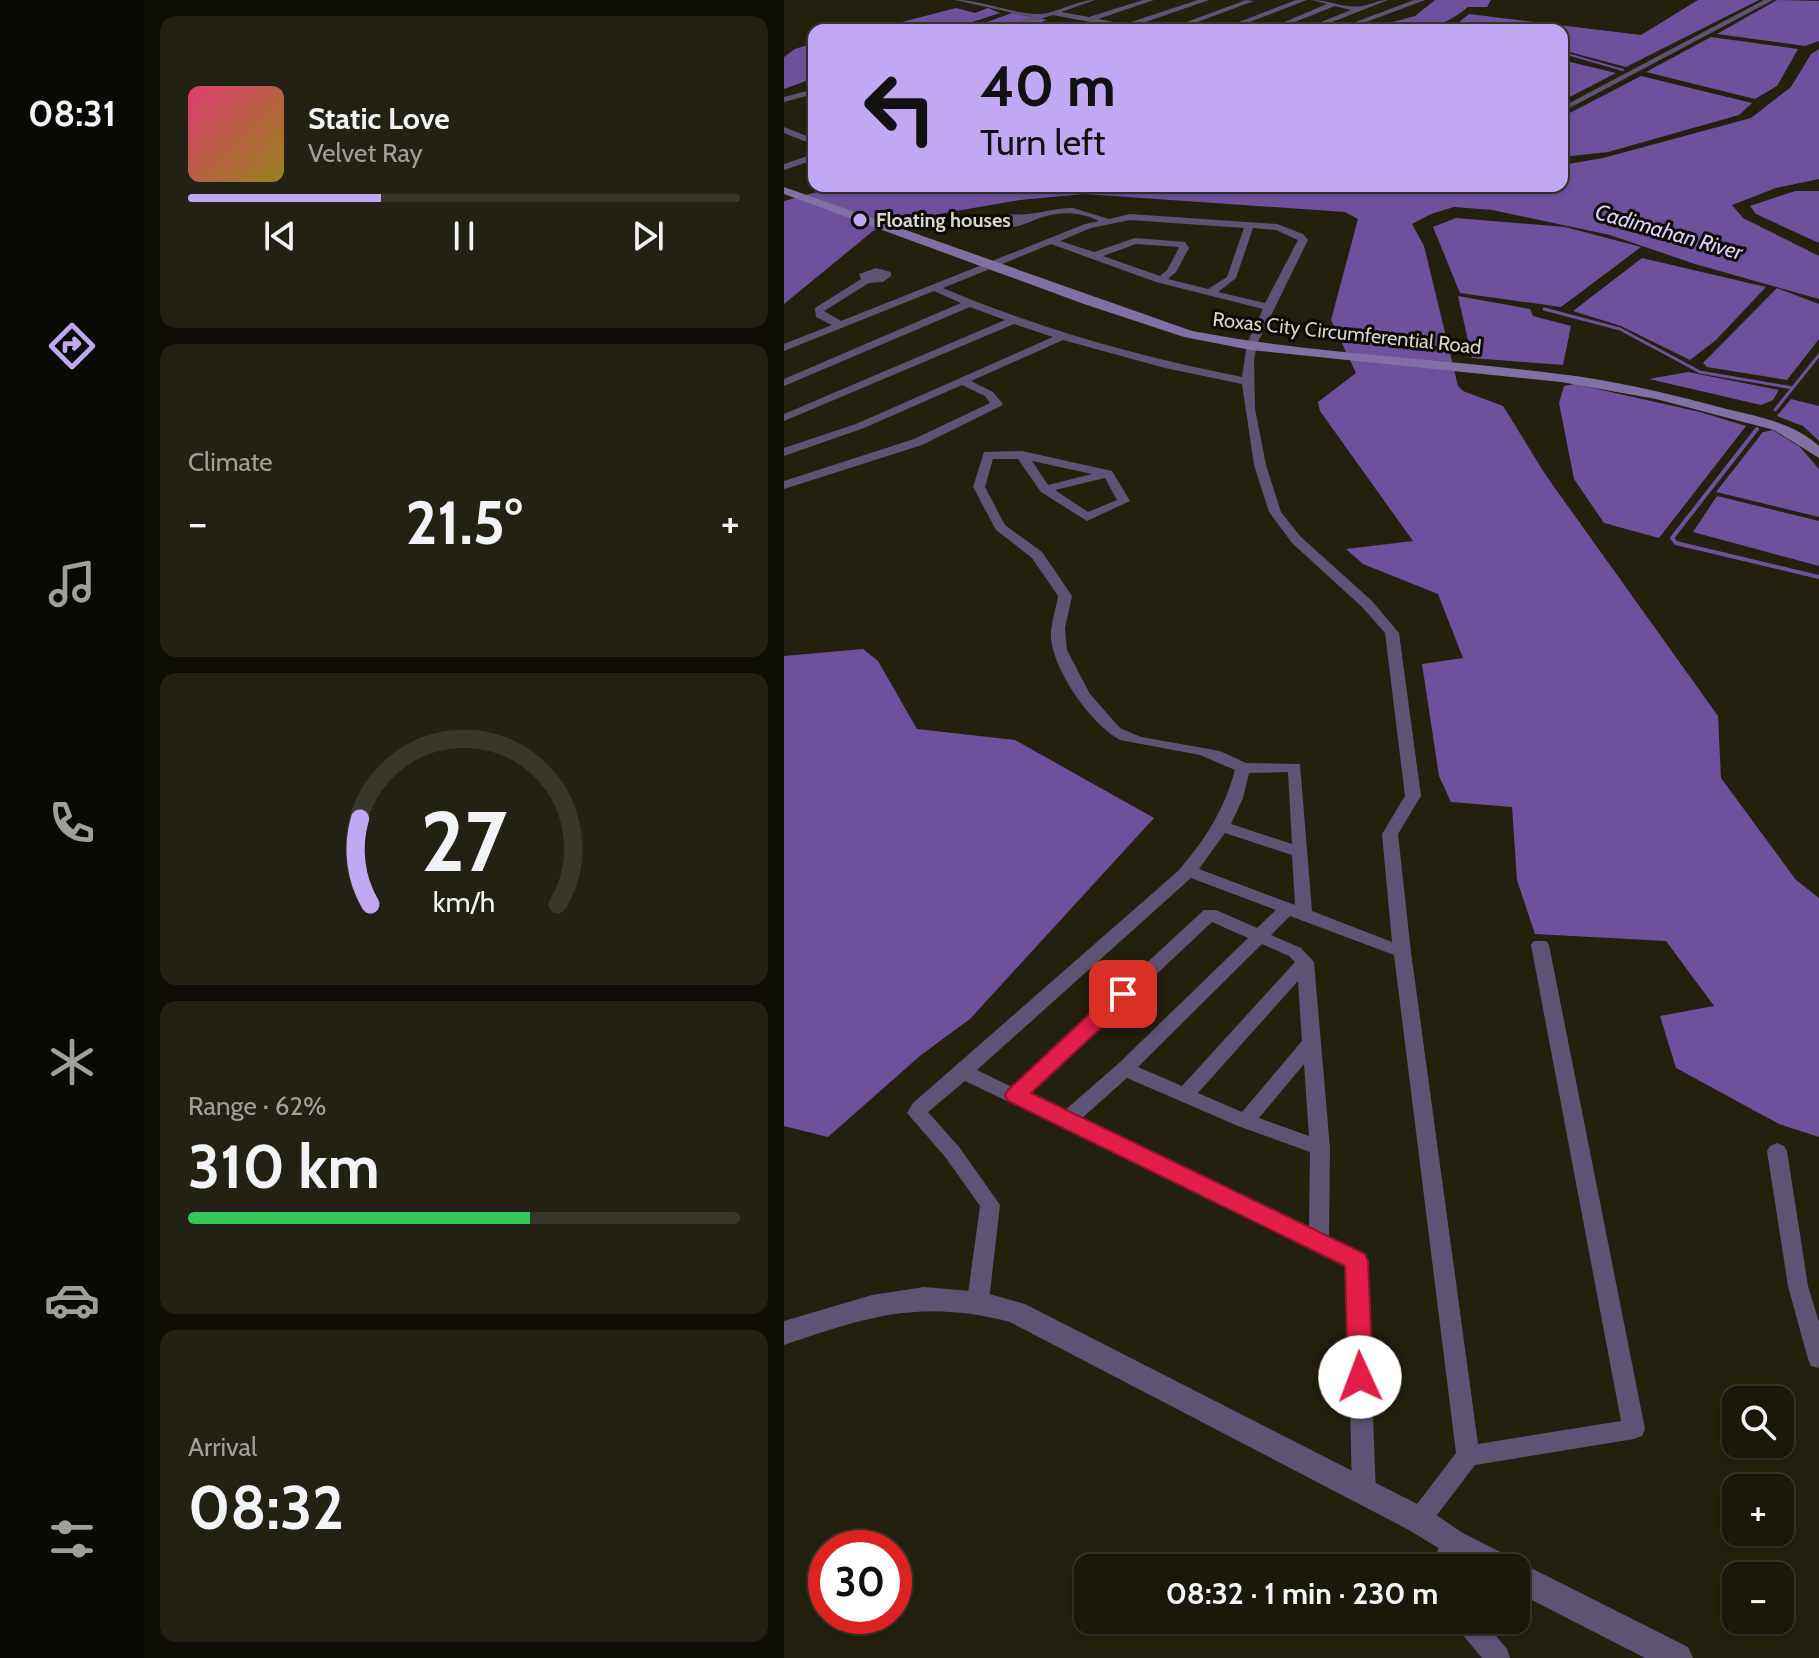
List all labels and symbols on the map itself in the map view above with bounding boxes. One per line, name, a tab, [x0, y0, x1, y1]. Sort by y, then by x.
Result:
water label: Cadimahan River	[1592, 198, 1747, 266]
place label: Floating houses	[876, 208, 1011, 232]
marker: Floating houses	[851, 211, 869, 229]
street label: Roxas City Circumferential Road	[1211, 307, 1483, 359]
pin	[1089, 960, 1157, 1028]
position arrow	[1318, 1335, 1402, 1419]
speed limit sign: 30	[808, 1530, 912, 1634]

